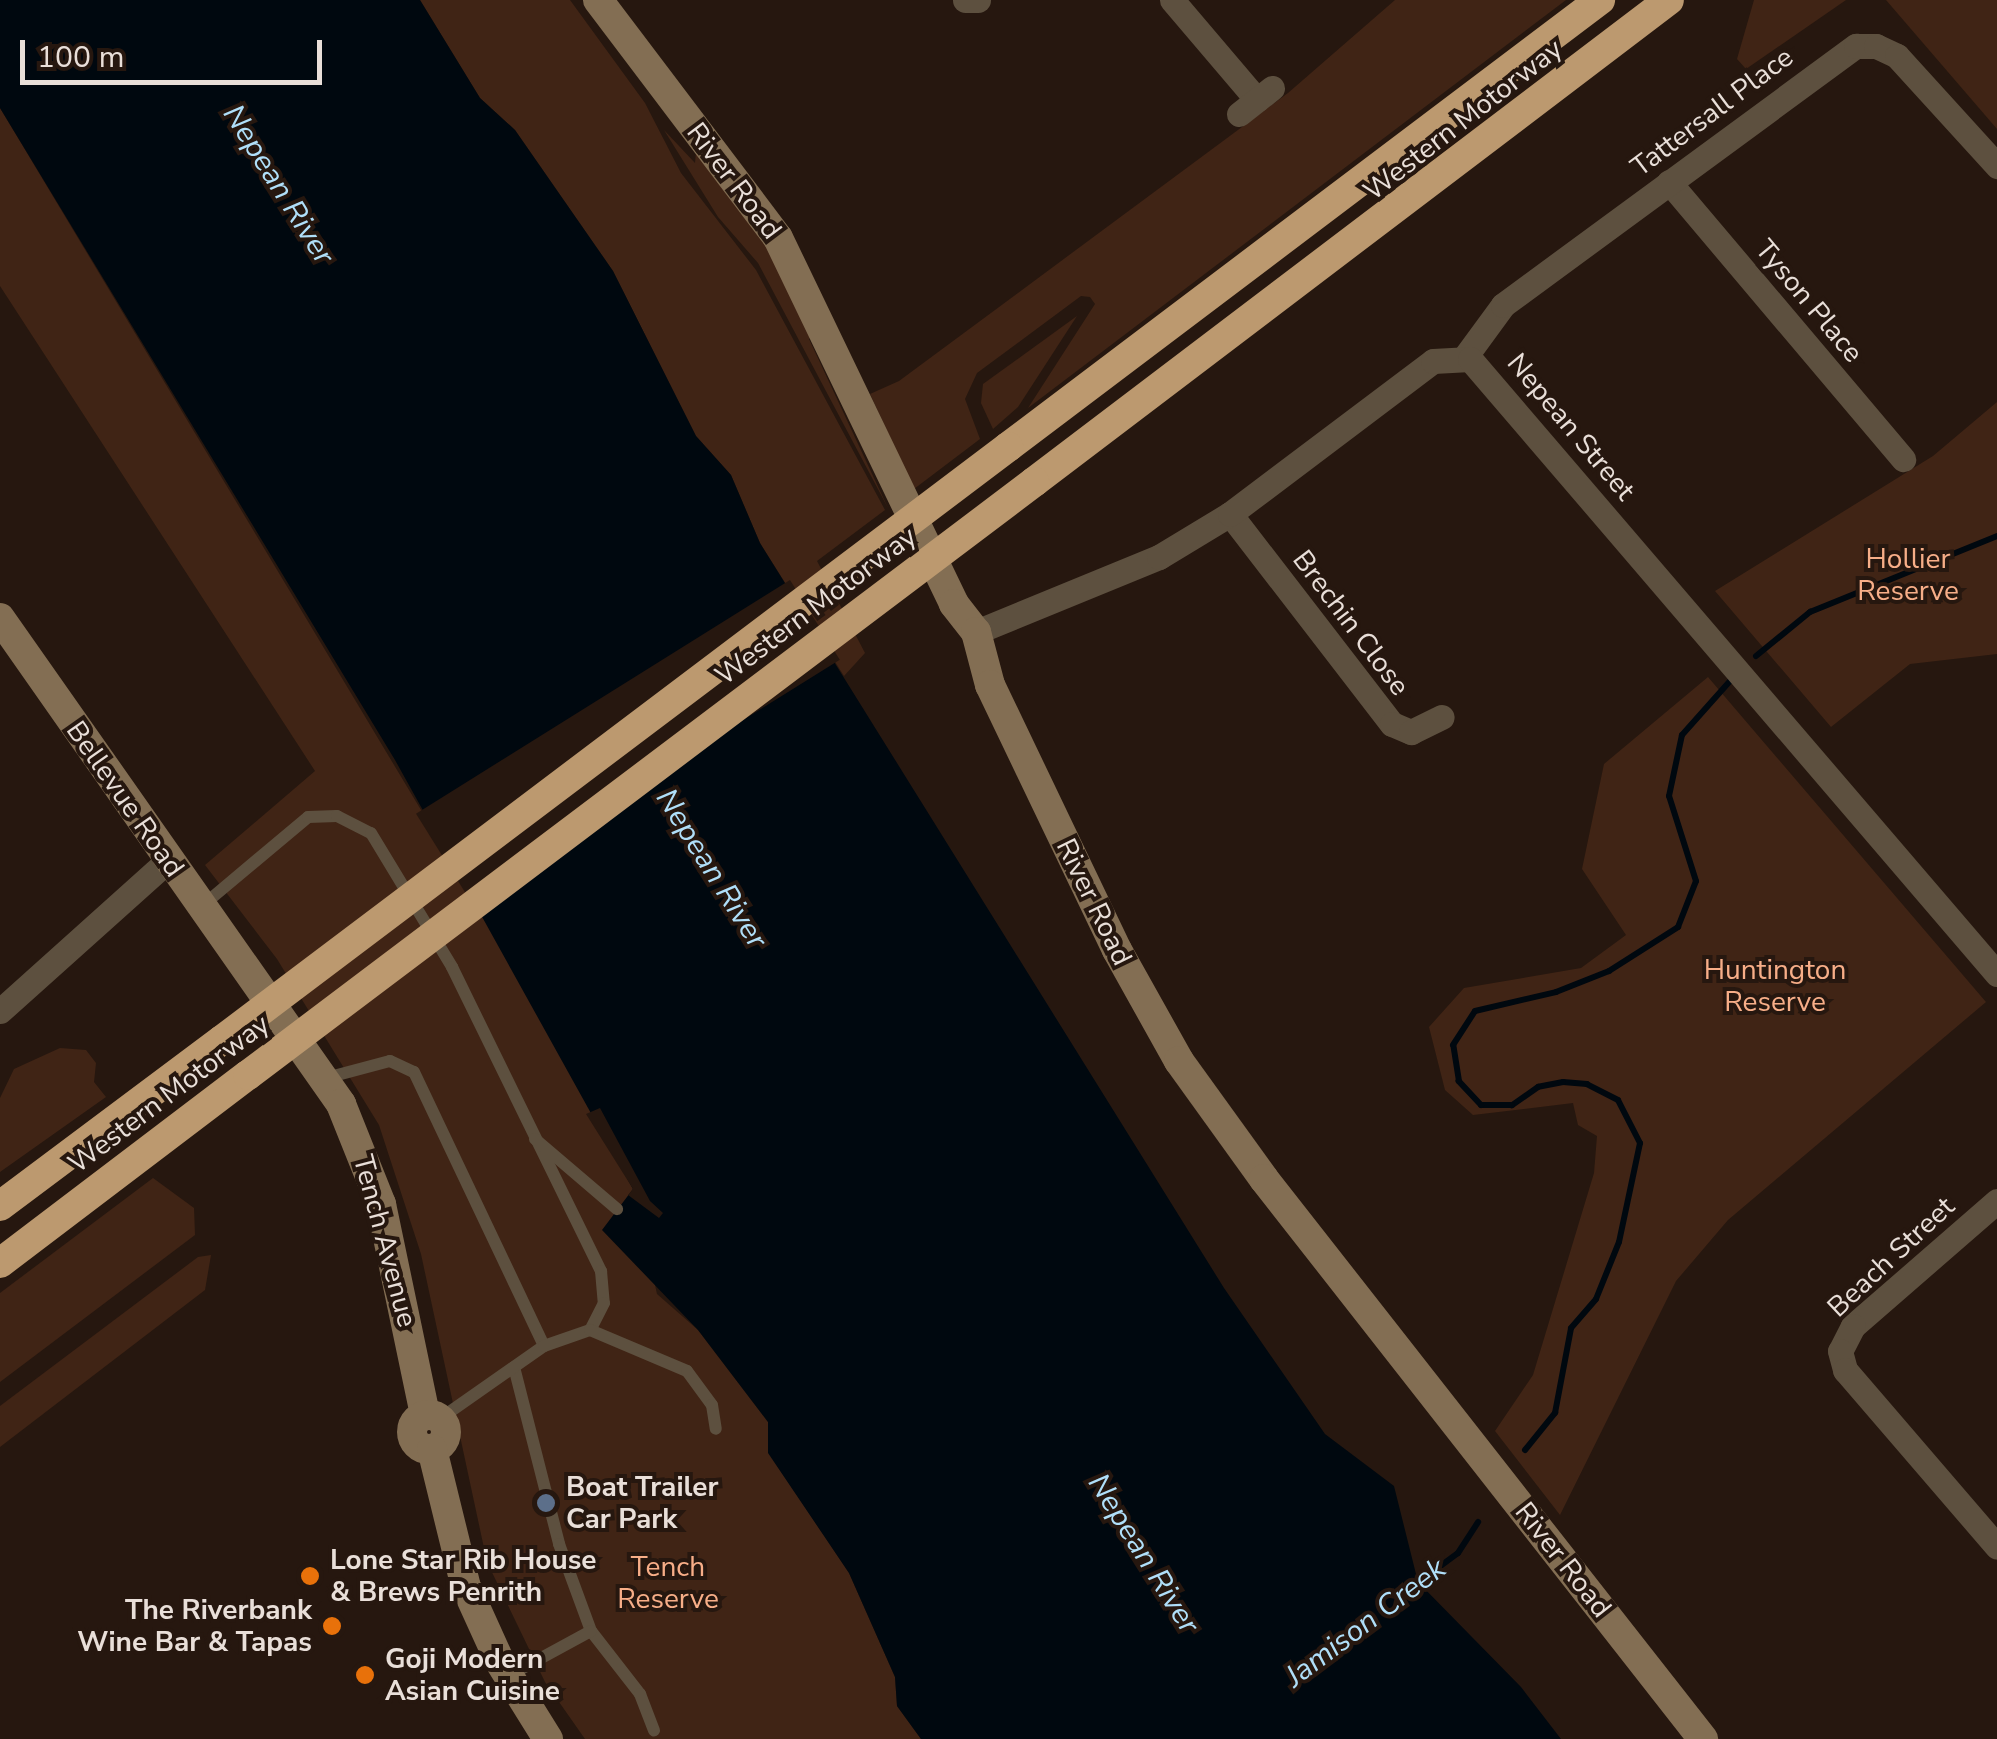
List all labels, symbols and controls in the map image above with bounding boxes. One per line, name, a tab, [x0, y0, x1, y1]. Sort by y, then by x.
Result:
scale bar	[25, 20, 328, 82]
street label: Western Motorway	[1357, 32, 1569, 208]
text: 100 m	[37, 37, 124, 78]
street label: Tattersall Place	[1624, 40, 1800, 184]
water label: Nepean River	[215, 99, 341, 271]
street label: River Road	[679, 116, 789, 246]
street label: Tyson Place	[1748, 233, 1870, 369]
street label: Nepean Street	[1500, 347, 1642, 507]
street label: Western Motorway	[709, 519, 923, 693]
park label: Hollier Reserve	[1857, 542, 1959, 608]
street label: Brechin Close	[1286, 544, 1416, 702]
street label: Bellevue Road	[59, 715, 191, 883]
water label: Nepean River	[648, 783, 774, 955]
street label: River Road	[1049, 833, 1139, 971]
park label: Huntington Reserve	[1704, 953, 1846, 1019]
street label: Western Motorway	[62, 1007, 276, 1181]
street label: Tench Avenue	[346, 1151, 424, 1331]
street label: Beach Street	[1821, 1190, 1961, 1324]
water label: Nepean River	[1080, 1468, 1206, 1640]
place label: Boat Trailer Car Park	[566, 1470, 718, 1536]
marker: Boat Trailer Car Park	[535, 1492, 557, 1514]
street label: River Road	[1508, 1496, 1618, 1624]
place label: Lone Star Rib House & Brews Penrith	[330, 1543, 597, 1609]
park label: Tench Reserve	[617, 1550, 719, 1616]
water label: Jamison Creek	[1279, 1551, 1453, 1695]
marker: Lone Star Rib House & Brews Penrith	[299, 1565, 321, 1587]
place label: The Riverbank Wine Bar & Tapas	[77, 1593, 312, 1659]
marker: The Riverbank Wine Bar & Tapas	[321, 1615, 343, 1637]
place label: Goji Modern Asian Cuisine	[385, 1642, 560, 1708]
marker: Goji Modern Asian Cuisine	[354, 1664, 376, 1686]

